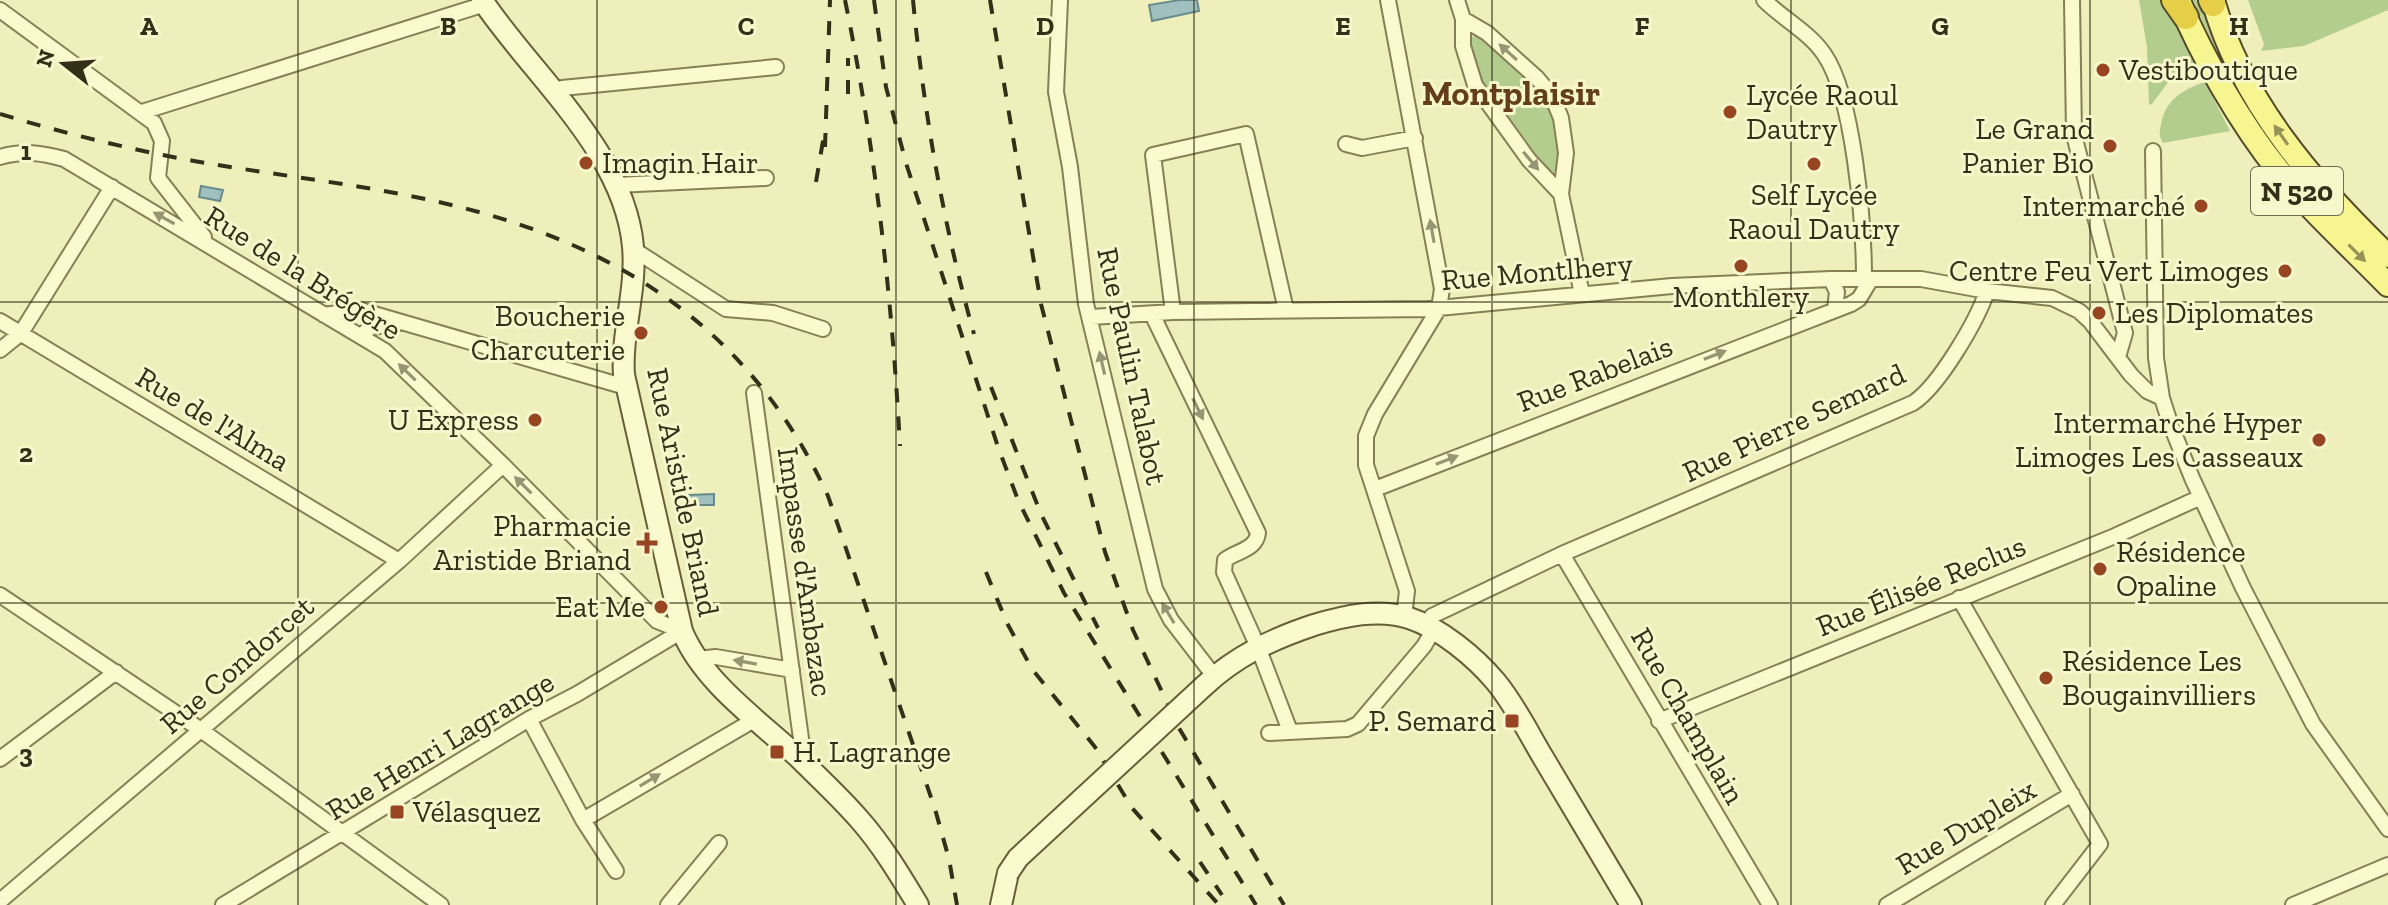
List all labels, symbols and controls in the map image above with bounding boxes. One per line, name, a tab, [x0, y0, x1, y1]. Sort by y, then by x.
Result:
text: A	[140, 10, 158, 42]
text: B	[440, 10, 456, 42]
text: C	[738, 10, 754, 42]
text: D	[1036, 10, 1054, 42]
text: E	[1335, 10, 1351, 42]
text: F	[1635, 10, 1650, 42]
text: G	[1931, 10, 1949, 42]
text: H	[2229, 10, 2249, 42]
north arrow	[24, 24, 104, 104]
one-way arrow	[1499, 44, 1518, 62]
text: N	[30, 46, 61, 70]
place label: Vestiboutique	[2118, 52, 2298, 88]
marker: Vestiboutique	[2094, 61, 2112, 79]
district label: Montplaisir	[1422, 73, 1600, 114]
place label: Lycée Raoul Dautry	[1746, 77, 1898, 147]
marker: Lycée Raoul Dautry	[1721, 103, 1739, 121]
place label: Le Grand Panier Bio	[1962, 111, 2095, 181]
one-way arrow	[2274, 125, 2289, 146]
text: 1	[21, 135, 32, 167]
marker: Le Grand Panier Bio	[2101, 137, 2119, 155]
place label: Imagin Hair	[602, 145, 759, 181]
one-way arrow	[1522, 151, 1539, 171]
marker: Imagin Hair	[577, 154, 595, 172]
marker: Self Lycée Raoul Dautry	[1805, 155, 1823, 173]
road number: N 520	[2251, 167, 2343, 215]
place label: Self Lycée Raoul Dautry	[1728, 177, 1900, 247]
place label: Intermarché	[2023, 188, 2185, 224]
marker: Intermarché	[2192, 197, 2210, 215]
street label: Rue de la Brégère	[198, 198, 408, 348]
one-way arrow	[153, 211, 176, 225]
one-way arrow	[1426, 219, 1438, 244]
one-way arrow	[2347, 243, 2366, 262]
street label: Rue Paulin Talabot	[1089, 244, 1175, 488]
street label: Rue Montlhery	[1440, 246, 1635, 298]
place label: Centre Feu Vert Limoges	[1949, 253, 2269, 289]
marker: Monthlery	[1732, 257, 1750, 275]
marker: Centre Feu Vert Limoges	[2276, 262, 2294, 280]
place label: Monthlery	[1673, 279, 1810, 315]
place label: Les Diplomates	[2115, 295, 2314, 331]
place label: Boucherie Charcuterie	[471, 298, 625, 368]
marker: Les Diplomates	[2090, 304, 2108, 322]
marker: Boucherie Charcuterie	[632, 324, 650, 342]
street label: Rue Rabelais	[1512, 328, 1678, 420]
one-way arrow	[1703, 348, 1727, 361]
one-way arrow	[1095, 350, 1107, 375]
street label: Rue Pierre Semard	[1677, 355, 1912, 490]
street label: Rue de l'Alma	[130, 359, 296, 479]
one-way arrow	[398, 364, 417, 382]
street label: Rue Aristide Briand	[639, 364, 727, 620]
one-way arrow	[1191, 398, 1205, 421]
place label: U Express	[388, 402, 519, 438]
place label: Intermarché Hyper Limoges Les Casseaux	[2015, 405, 2303, 475]
marker: U Express	[526, 411, 544, 429]
marker: Intermarché Hyper Limoges Les Casseaux	[2310, 431, 2328, 449]
text: 2	[19, 437, 33, 469]
street label: Impasse d'Ambazac	[770, 445, 840, 699]
one-way arrow	[1435, 453, 1459, 466]
one-way arrow	[514, 476, 532, 495]
place label: Pharmacie Aristide Briand	[433, 508, 632, 578]
street label: Rue Élisée Reclus	[1811, 528, 2031, 644]
marker: Pharmacie Aristide Briand	[638, 534, 656, 552]
place label: Résidence Opaline	[2116, 534, 2246, 604]
marker: Résidence Opaline	[2091, 560, 2109, 578]
street label: Rue Condorcet	[153, 589, 321, 741]
place label: Eat Me	[555, 589, 645, 625]
marker: Eat Me	[652, 598, 670, 616]
one-way arrow	[1160, 603, 1175, 624]
street label: Rue Champlain	[1623, 622, 1753, 810]
place label: Résidence Les Bougainvilliers	[2062, 643, 2256, 713]
one-way arrow	[732, 655, 757, 668]
street label: Rue Henri Lagrange	[320, 664, 560, 828]
marker: Résidence Les Bougainvilliers	[2037, 669, 2055, 687]
place label: P. Semard	[1369, 703, 1497, 739]
marker: P. Semard	[1503, 712, 1521, 730]
place label: H. Lagrange	[793, 734, 951, 770]
text: 3	[19, 738, 33, 770]
marker: H. Lagrange	[768, 743, 786, 761]
street label: Rue Dupleix	[1890, 771, 2042, 883]
one-way arrow	[639, 773, 661, 787]
place label: Vélasquez	[412, 794, 541, 830]
marker: Vélasquez	[388, 803, 406, 821]

